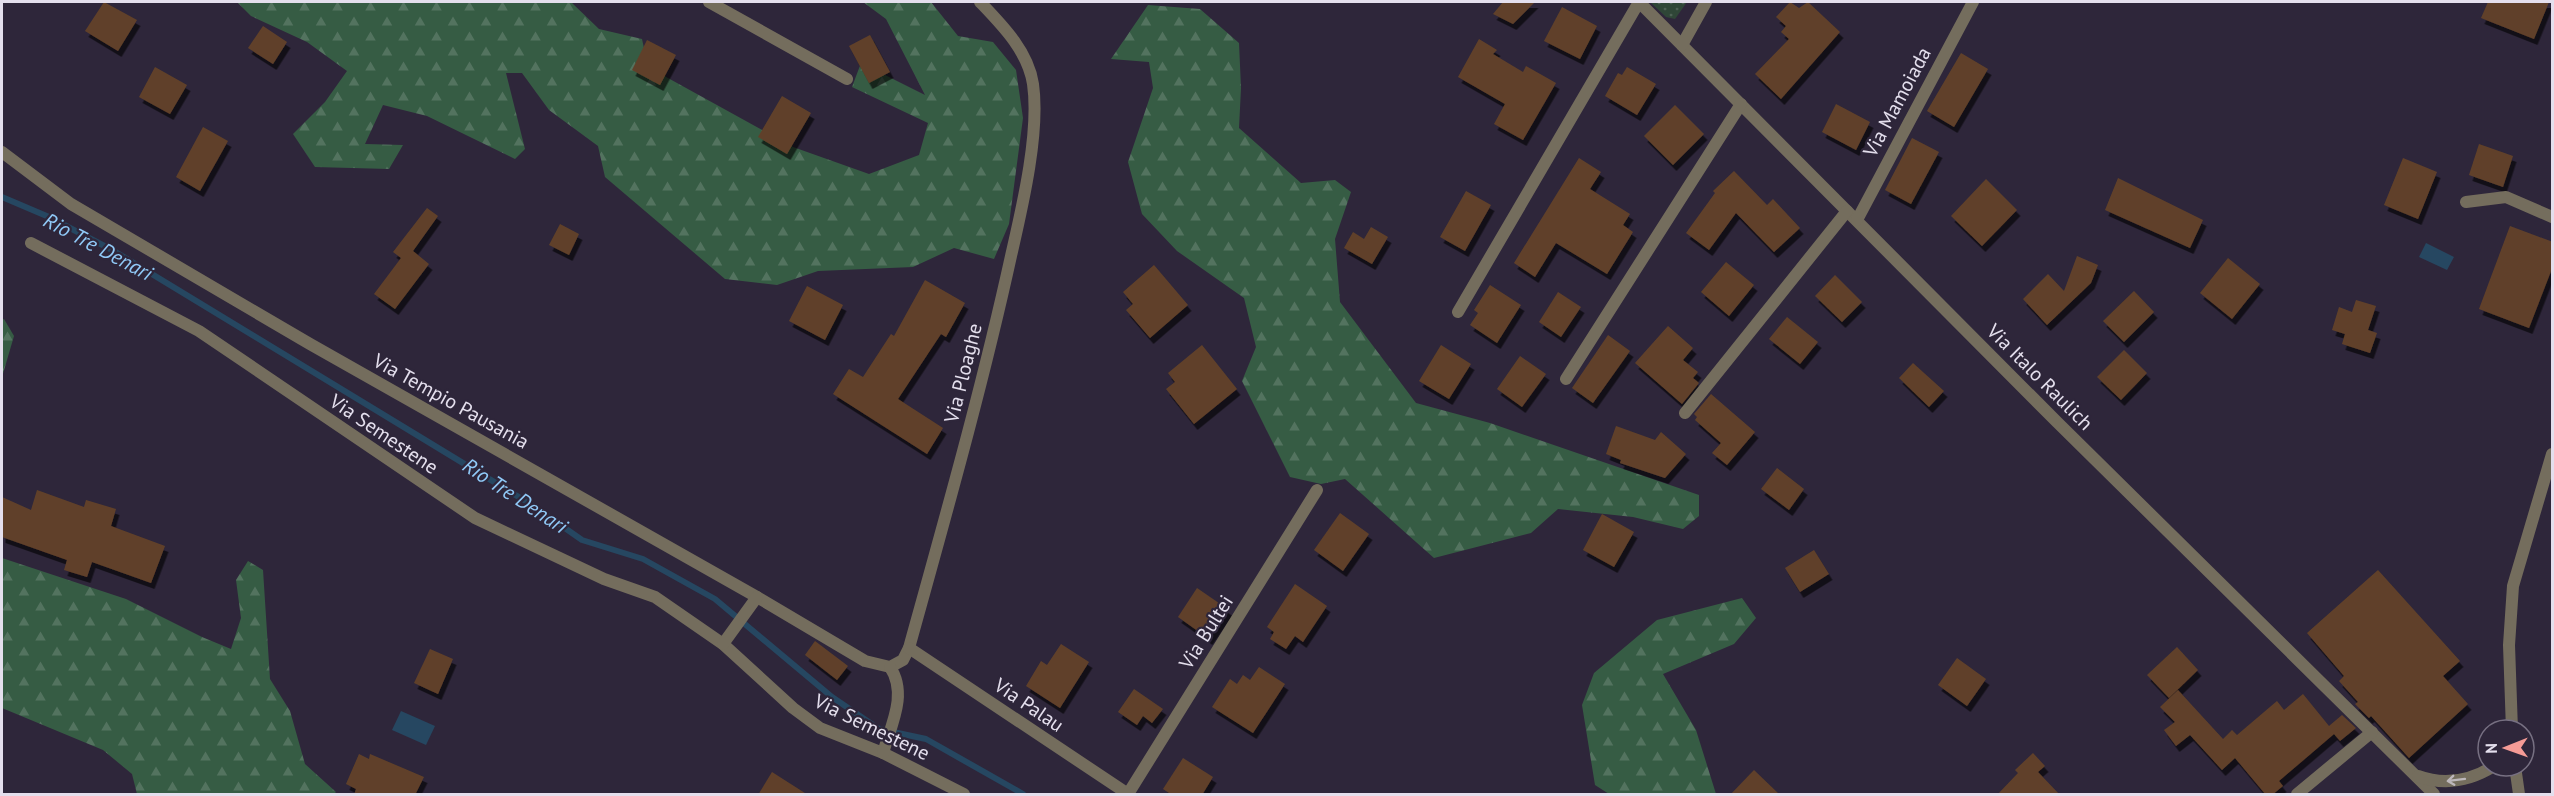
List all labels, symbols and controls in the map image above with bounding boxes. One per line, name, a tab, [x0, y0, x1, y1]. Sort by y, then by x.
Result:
street label: Via Mamoiada	[1857, 43, 1937, 162]
water label: Rio Tre Denari	[39, 207, 158, 287]
street label: Via Italo Raulich	[1981, 318, 2099, 436]
street label: Via Ploaghe	[938, 321, 988, 426]
street label: Via Tempio Pausania	[368, 347, 534, 455]
street label: Via Semestene	[324, 388, 443, 480]
water label: Rio Tre Denari	[458, 452, 573, 540]
street label: Via Bultei	[1173, 590, 1239, 675]
street label: Via Palau	[988, 672, 1069, 738]
street label: Via Semestene	[809, 687, 934, 766]
north arrow	[2476, 718, 2536, 778]
text: N	[2481, 743, 2501, 754]
one-way arrow	[2447, 775, 2467, 786]

